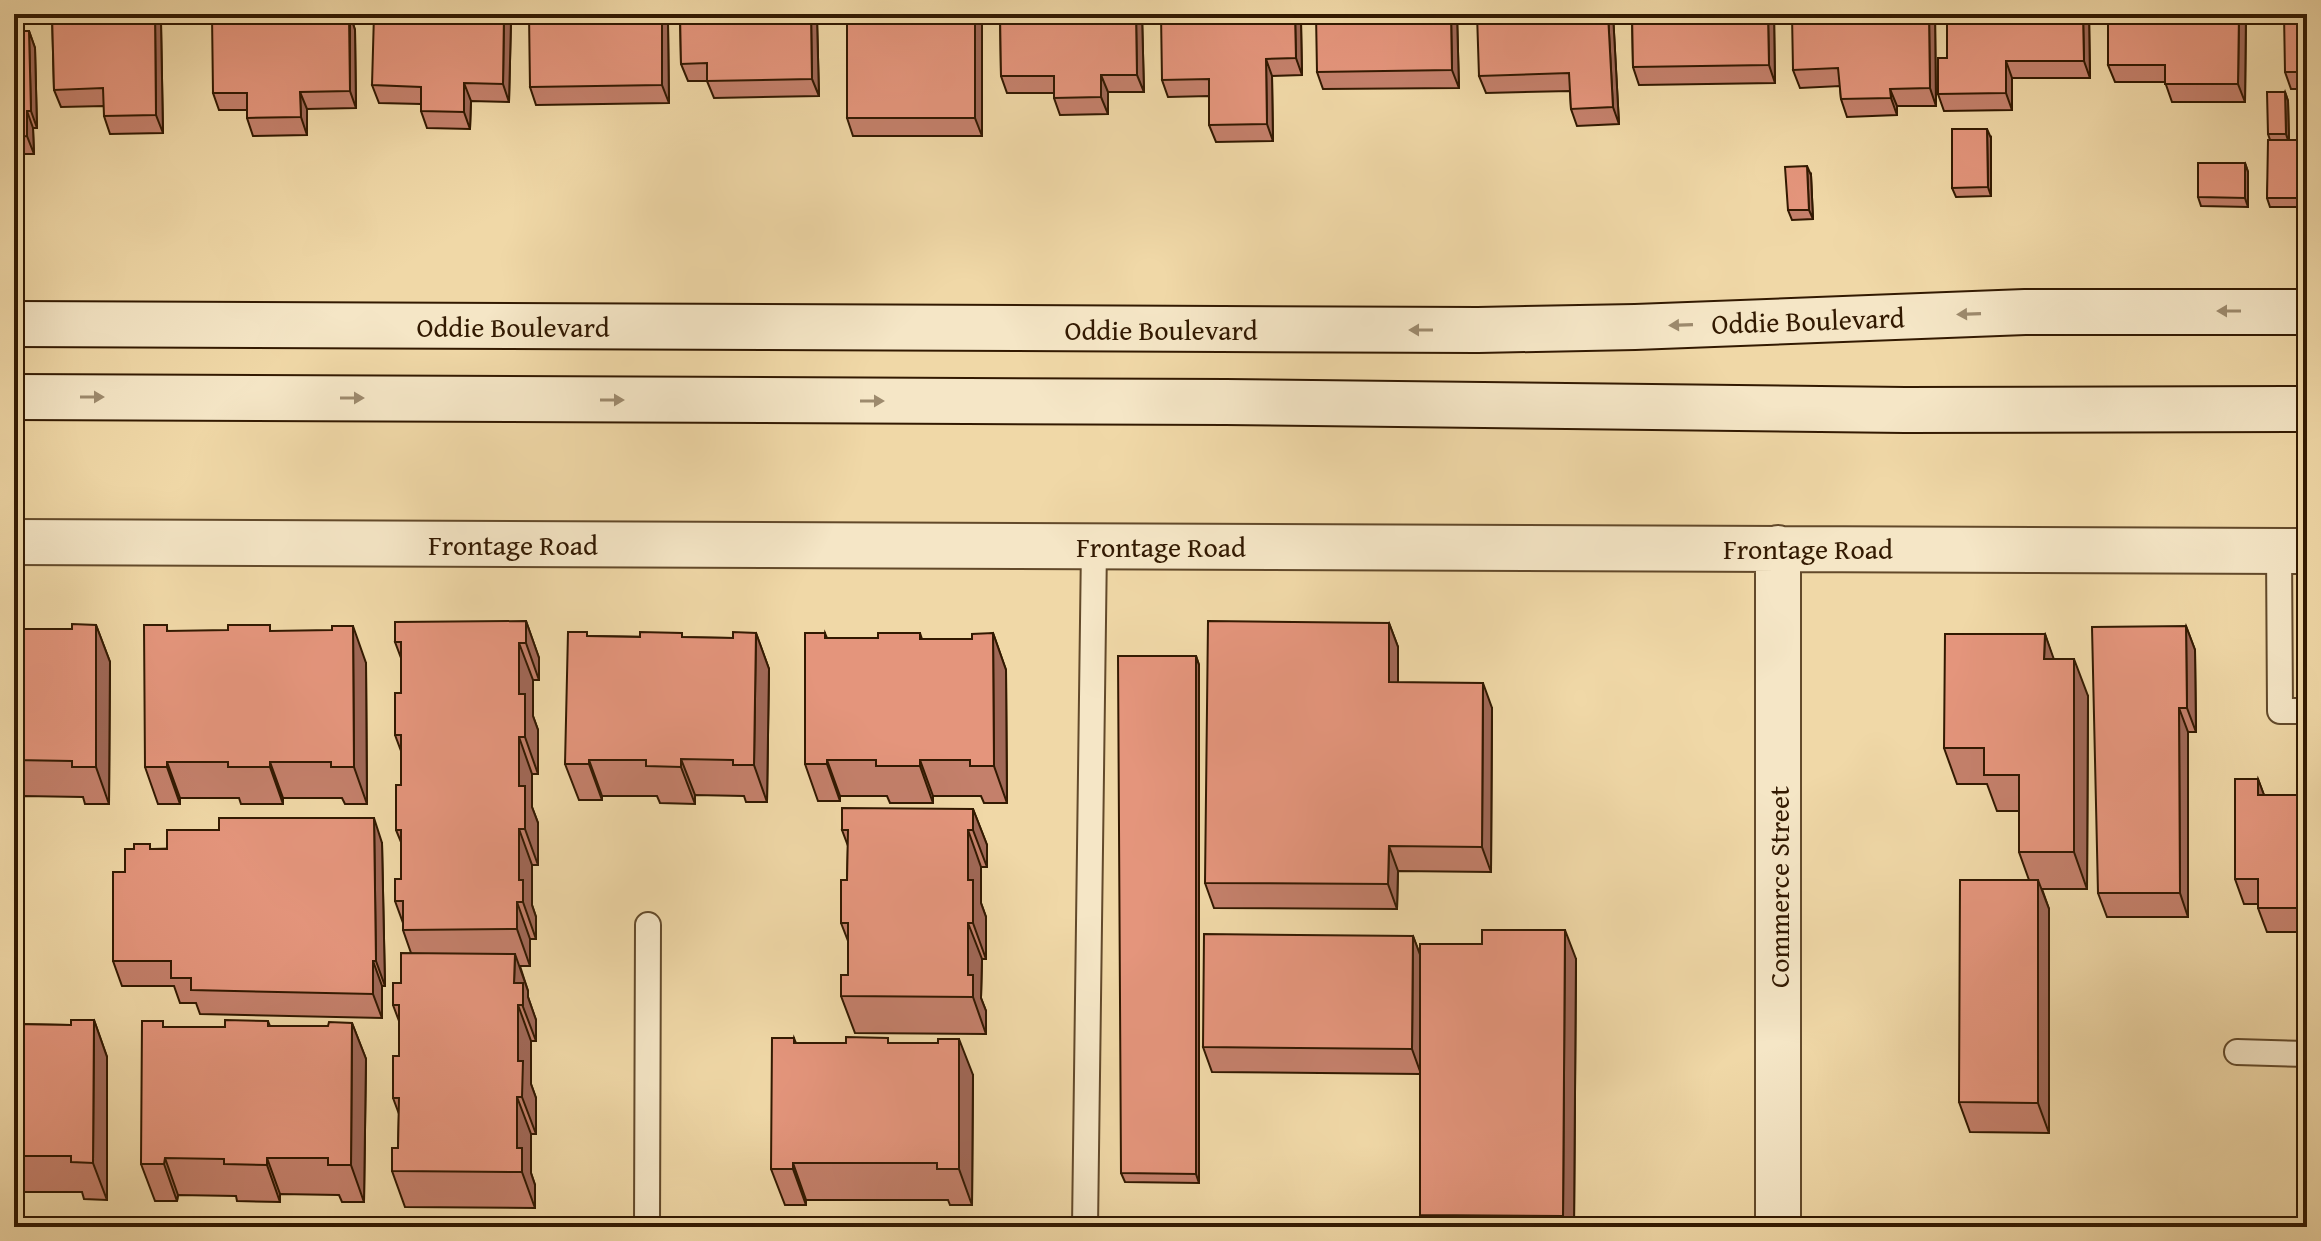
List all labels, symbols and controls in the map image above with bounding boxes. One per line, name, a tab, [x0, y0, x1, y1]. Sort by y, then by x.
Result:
street label: Oddie Boulevard	[1711, 296, 1905, 344]
one-way arrow	[2216, 305, 2241, 317]
street label: Oddie Boulevard	[416, 306, 610, 347]
one-way arrow	[1956, 307, 1981, 320]
street label: Oddie Boulevard	[1064, 309, 1258, 350]
one-way arrow	[1668, 319, 1693, 332]
one-way arrow	[1408, 324, 1433, 336]
one-way arrow	[80, 391, 105, 403]
one-way arrow	[340, 392, 365, 404]
one-way arrow	[600, 393, 625, 406]
one-way arrow	[860, 395, 885, 407]
street label: Frontage Road	[428, 524, 598, 565]
street label: Frontage Road	[1076, 526, 1246, 567]
street label: Frontage Road	[1723, 528, 1893, 569]
street label: Commerce Street	[1758, 786, 1799, 988]

